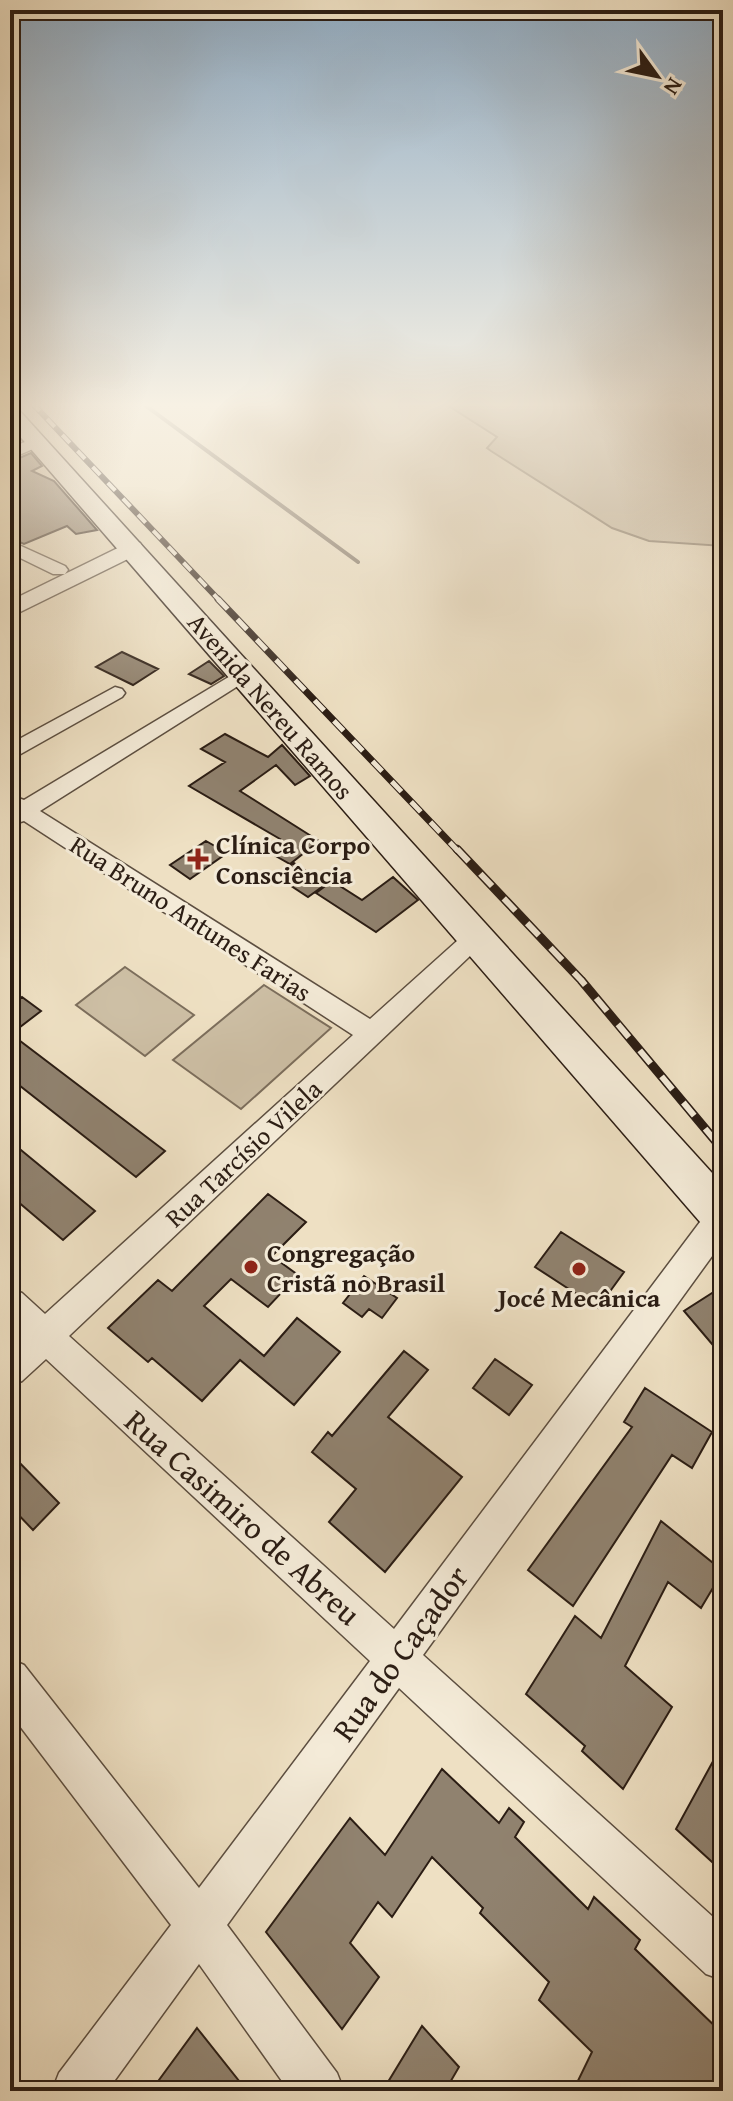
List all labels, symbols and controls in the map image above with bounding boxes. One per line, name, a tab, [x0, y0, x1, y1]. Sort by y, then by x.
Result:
north arrow	[617, 36, 697, 116]
text: N	[656, 72, 691, 102]
street label: Avenida Nereu Ramos	[179, 604, 363, 808]
street label: Rua Bruno Antunes Farias	[62, 825, 320, 1011]
place label: Clínica Corpo Consciência	[216, 825, 371, 894]
marker: Clínica Corpo Consciência	[187, 848, 209, 870]
street label: Rua Tarcísio Vilela	[156, 1069, 331, 1236]
place label: Congregação Cristã no Brasil	[267, 1233, 445, 1302]
marker: Congregação Cristã no Brasil	[242, 1258, 260, 1276]
marker: Jocé Mecânica	[570, 1260, 588, 1278]
place label: Jocé Mecânica	[494, 1278, 661, 1317]
street label: Rua Casimiro de Abreu	[115, 1398, 372, 1636]
street label: Rua do Caçador	[320, 1556, 480, 1750]

